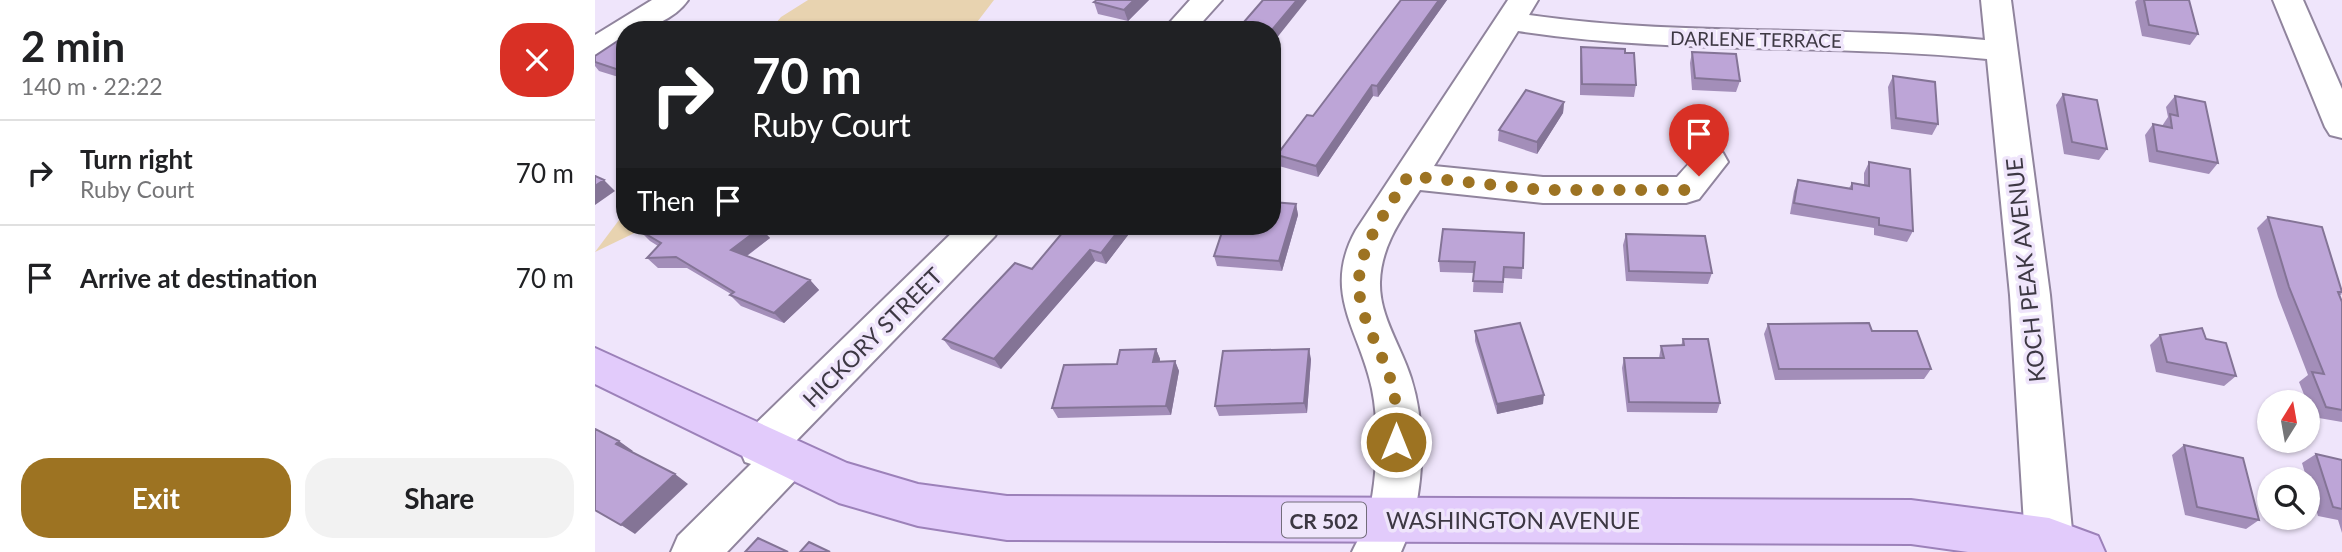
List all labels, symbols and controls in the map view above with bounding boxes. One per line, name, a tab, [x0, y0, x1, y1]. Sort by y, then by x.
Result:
text: 2 min	[21, 21, 125, 71]
button: close	[500, 23, 574, 97]
street label: DARLENE TERRACE	[1670, 26, 1842, 52]
text: 70 m	[752, 46, 862, 104]
icon: right	[637, 49, 728, 140]
text: 140 m · 22:22	[21, 72, 163, 100]
pin	[1669, 104, 1729, 176]
text: Ruby Court	[752, 105, 911, 144]
icon: arrive	[1680, 115, 1718, 153]
text: Turn right	[80, 143, 193, 175]
icon: right	[21, 154, 59, 192]
street label: KOCH PEAK AVENUE	[1999, 156, 2051, 384]
text: 70 m	[516, 157, 574, 189]
text: Ruby Court	[80, 175, 194, 203]
icon: arrive	[709, 182, 747, 220]
text: Then	[637, 185, 695, 217]
icon: arrive	[21, 259, 59, 297]
street label: HICKORY STREET	[796, 261, 948, 413]
text: Arrive at destination	[80, 262, 317, 294]
text: 70 m	[516, 262, 574, 294]
north arrow	[2257, 390, 2321, 453]
map controls	[2257, 390, 2320, 530]
position arrow	[1359, 405, 1433, 479]
button: Exit	[21, 458, 291, 538]
button: Share	[305, 458, 574, 538]
button: search	[2257, 467, 2320, 530]
road number: CR 502	[1282, 503, 1366, 538]
street label: WASHINGTON AVENUE	[1386, 506, 1640, 534]

